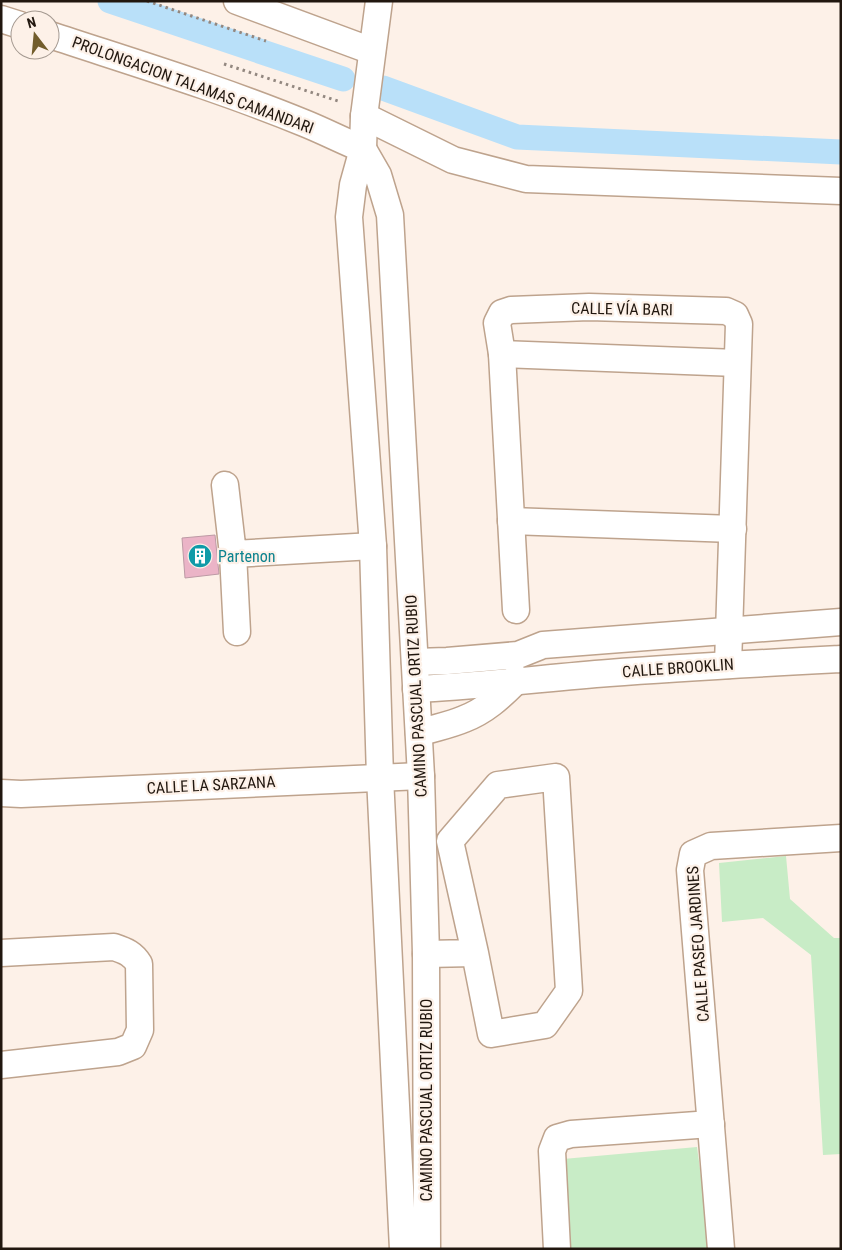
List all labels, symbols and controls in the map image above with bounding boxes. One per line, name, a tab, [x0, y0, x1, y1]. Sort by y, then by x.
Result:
north arrow	[10, 10, 60, 60]
text: N	[25, 14, 38, 31]
street label: PROLONGACION TALAMAS CAMANDARI	[70, 32, 316, 138]
street label: CALLE VÍA BARI	[571, 299, 673, 319]
building icon: Partenon	[187, 543, 213, 569]
place label: Partenon	[218, 547, 275, 566]
street label: CAMINO PASCUAL ORTIZ RUBIO	[401, 594, 431, 798]
street label: CALLE BROOKLIN	[622, 655, 734, 681]
street label: CALLE LA SARZANA	[146, 772, 276, 798]
street label: CALLE PASEO JARDINES	[683, 865, 713, 1023]
street label: CAMINO PASCUAL ORTIZ RUBIO	[417, 999, 436, 1201]

